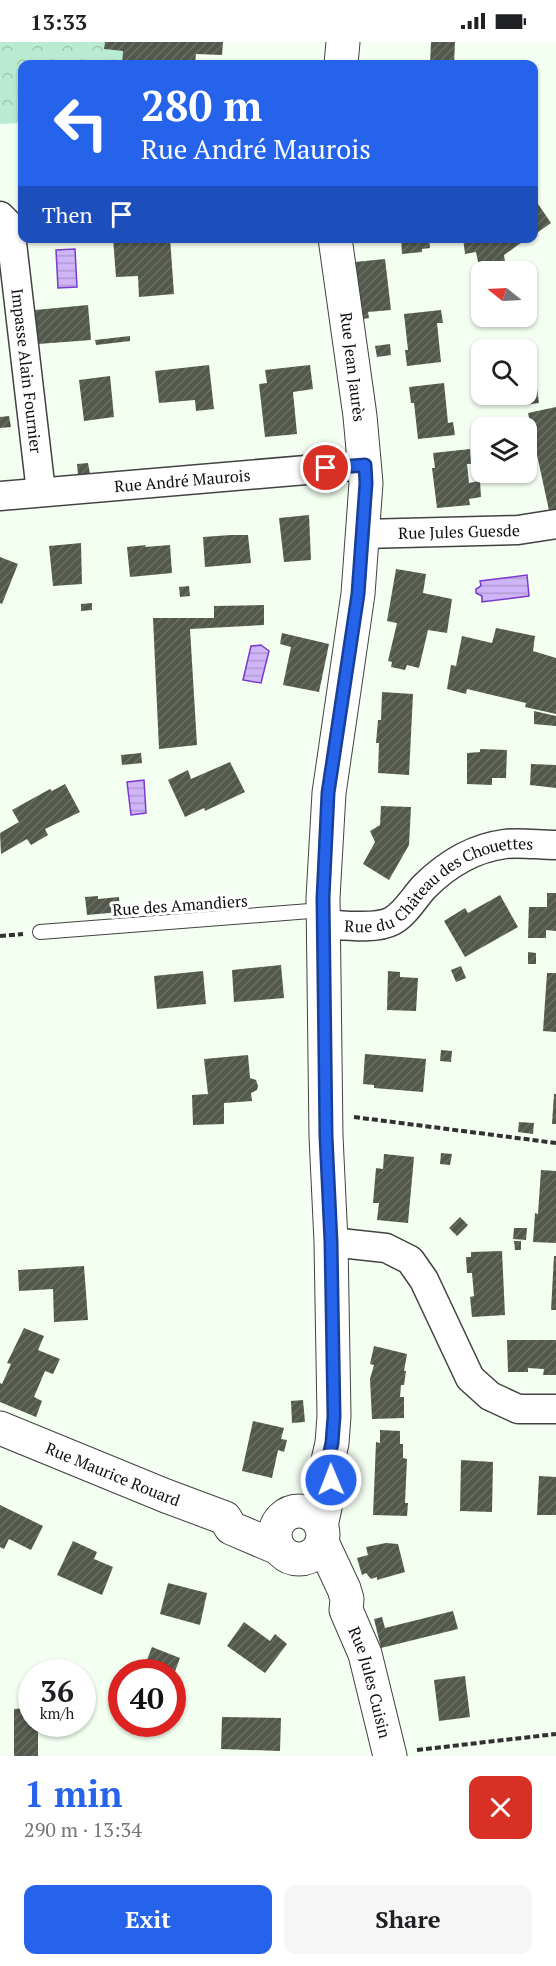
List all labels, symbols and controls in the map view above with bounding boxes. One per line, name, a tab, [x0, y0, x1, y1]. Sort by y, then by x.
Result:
text: 13:33	[30, 7, 87, 36]
text: 280 m	[141, 77, 262, 133]
icon: left	[42, 84, 120, 162]
text: Rue André Maurois	[141, 131, 371, 167]
icon: arrive	[105, 198, 138, 231]
text: Then	[42, 200, 93, 229]
north arrow	[471, 261, 537, 327]
map controls	[471, 261, 537, 483]
street label: Impasse Alain Fournier	[6, 287, 47, 455]
street label: Rue Jean Jaurès	[335, 311, 371, 423]
button: search	[471, 339, 537, 405]
button: layers	[471, 417, 537, 483]
pin	[300, 442, 351, 493]
icon: arrive	[309, 451, 342, 484]
street label: Rue André Maurois	[113, 464, 251, 497]
street label: Rue Jules Guesde	[398, 519, 520, 544]
street label: Rue du Château des Chouettes	[344, 832, 534, 937]
street label: Rue des Amandiers	[111, 889, 249, 921]
street label: Rue Maurice Rouard	[42, 1437, 183, 1511]
position arrow	[299, 1448, 363, 1512]
street label: Rue Jules Cuisin	[343, 1623, 396, 1741]
speed limit sign: 40	[108, 1659, 186, 1737]
text: 36	[40, 1671, 74, 1711]
text: km/h	[40, 1703, 74, 1723]
text: 1 min	[24, 1770, 122, 1817]
button: close	[469, 1776, 532, 1839]
text: 290 m · 13:34	[24, 1816, 142, 1843]
button: Exit	[24, 1885, 272, 1954]
button: Share	[284, 1885, 532, 1954]

